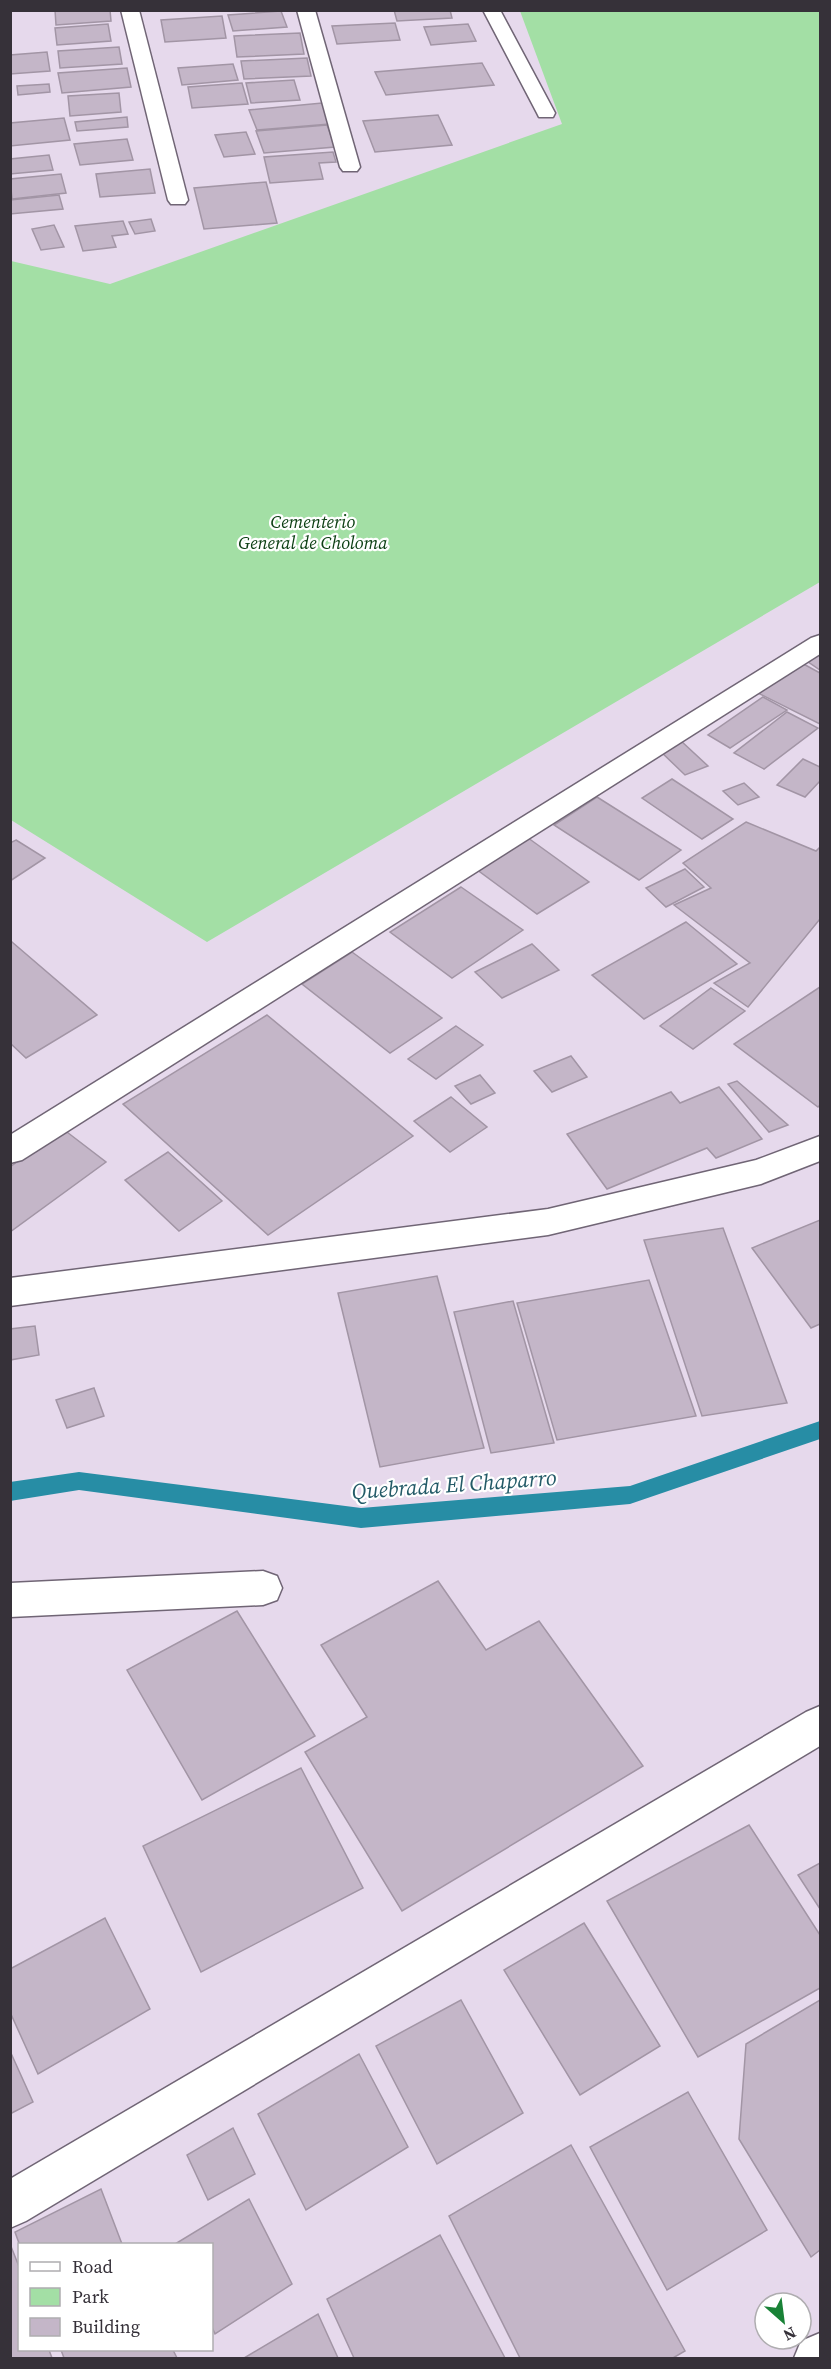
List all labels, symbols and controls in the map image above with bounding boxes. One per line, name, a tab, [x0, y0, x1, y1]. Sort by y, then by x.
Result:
park label: Cementerio General de Choloma	[238, 509, 388, 555]
water label: Quebrada El Chaparro	[351, 1462, 558, 1506]
legend	[18, 2243, 213, 2351]
text: Road	[72, 2254, 113, 2279]
text: Park	[72, 2284, 109, 2309]
north arrow	[753, 2291, 813, 2351]
text: Building	[72, 2314, 140, 2339]
text: N	[779, 2322, 800, 2347]

